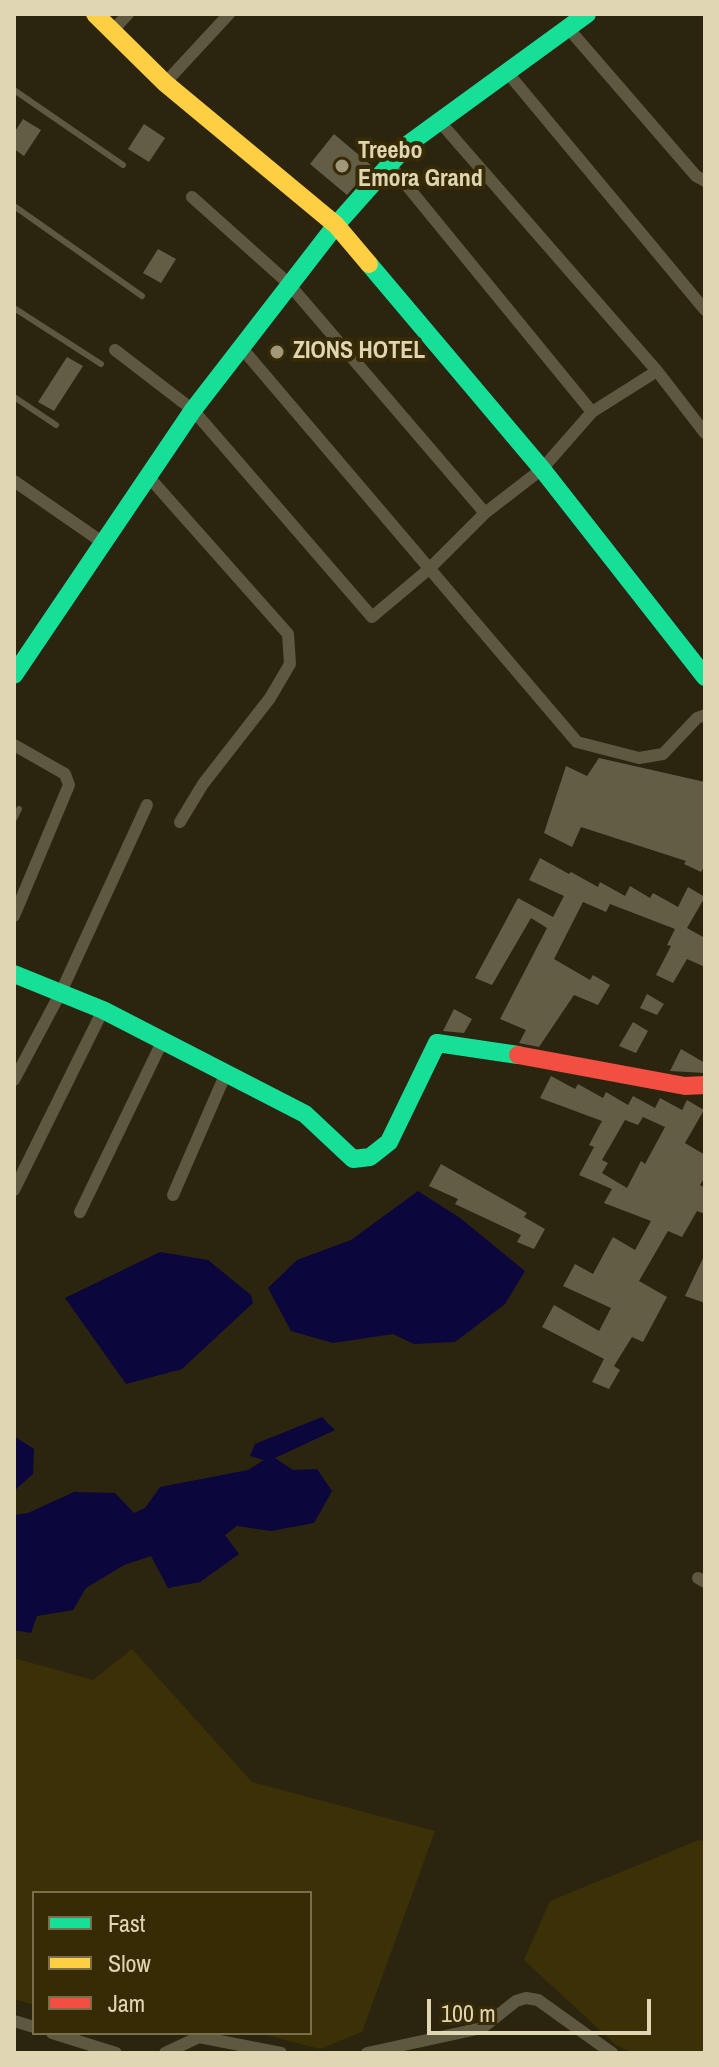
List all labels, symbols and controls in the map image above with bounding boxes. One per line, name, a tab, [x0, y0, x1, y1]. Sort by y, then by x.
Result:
place label: Treebo Emora Grand	[358, 138, 483, 194]
marker: Treebo Emora Grand	[333, 157, 351, 175]
place label: ZIONS HOTEL	[293, 338, 425, 366]
marker: ZIONS HOTEL	[268, 343, 286, 361]
legend	[32, 1891, 312, 2035]
text: Fast	[108, 1907, 145, 1939]
text: Slow	[108, 1947, 151, 1979]
scale bar	[431, 1983, 655, 2033]
text: Jam	[108, 1987, 145, 2019]
text: 100 m	[441, 1997, 496, 2029]

